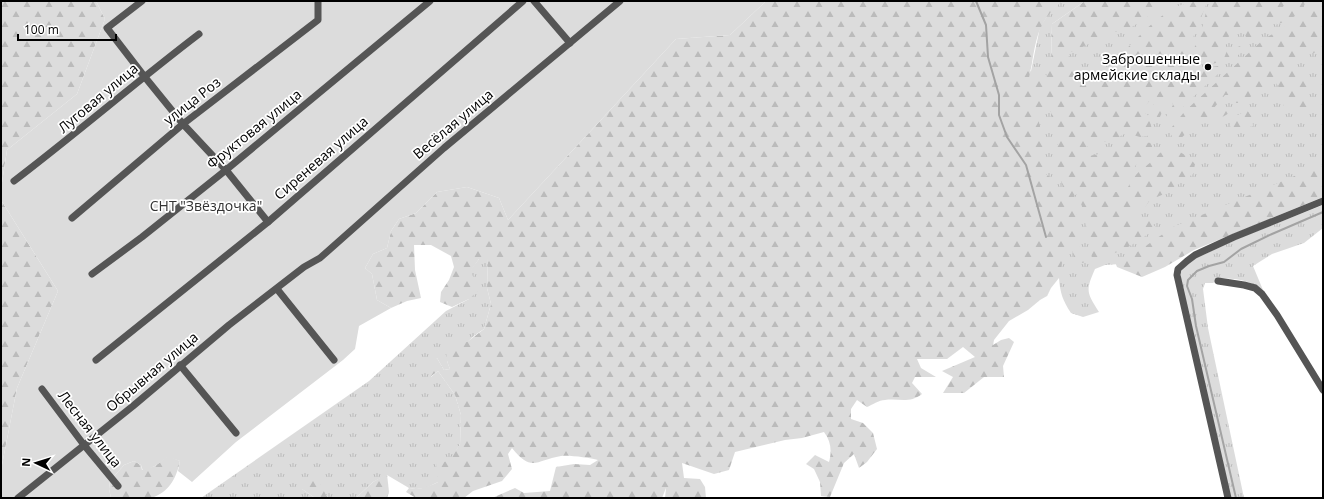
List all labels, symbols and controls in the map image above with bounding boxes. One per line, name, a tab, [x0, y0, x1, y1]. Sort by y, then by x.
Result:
scale bar	[18, 16, 116, 42]
text: 100 m	[24, 21, 59, 38]
place label: Заброшенные армейские склады	[1074, 49, 1200, 84]
street label: Луговая улица	[54, 59, 142, 137]
marker: Заброшенные армейские склады	[1203, 62, 1213, 72]
street label: улица Роз	[159, 72, 224, 129]
street label: Весёлая улица	[409, 84, 497, 163]
street label: Фруктовая улица	[202, 85, 305, 173]
street label: Сиреневая улица	[270, 112, 372, 204]
park label: СНТ "Звёздочка"	[150, 196, 262, 215]
street label: Обрывная улица	[101, 327, 202, 416]
street label: Лесная улица	[54, 386, 126, 471]
north arrow	[16, 443, 56, 483]
text: N	[18, 457, 33, 467]

